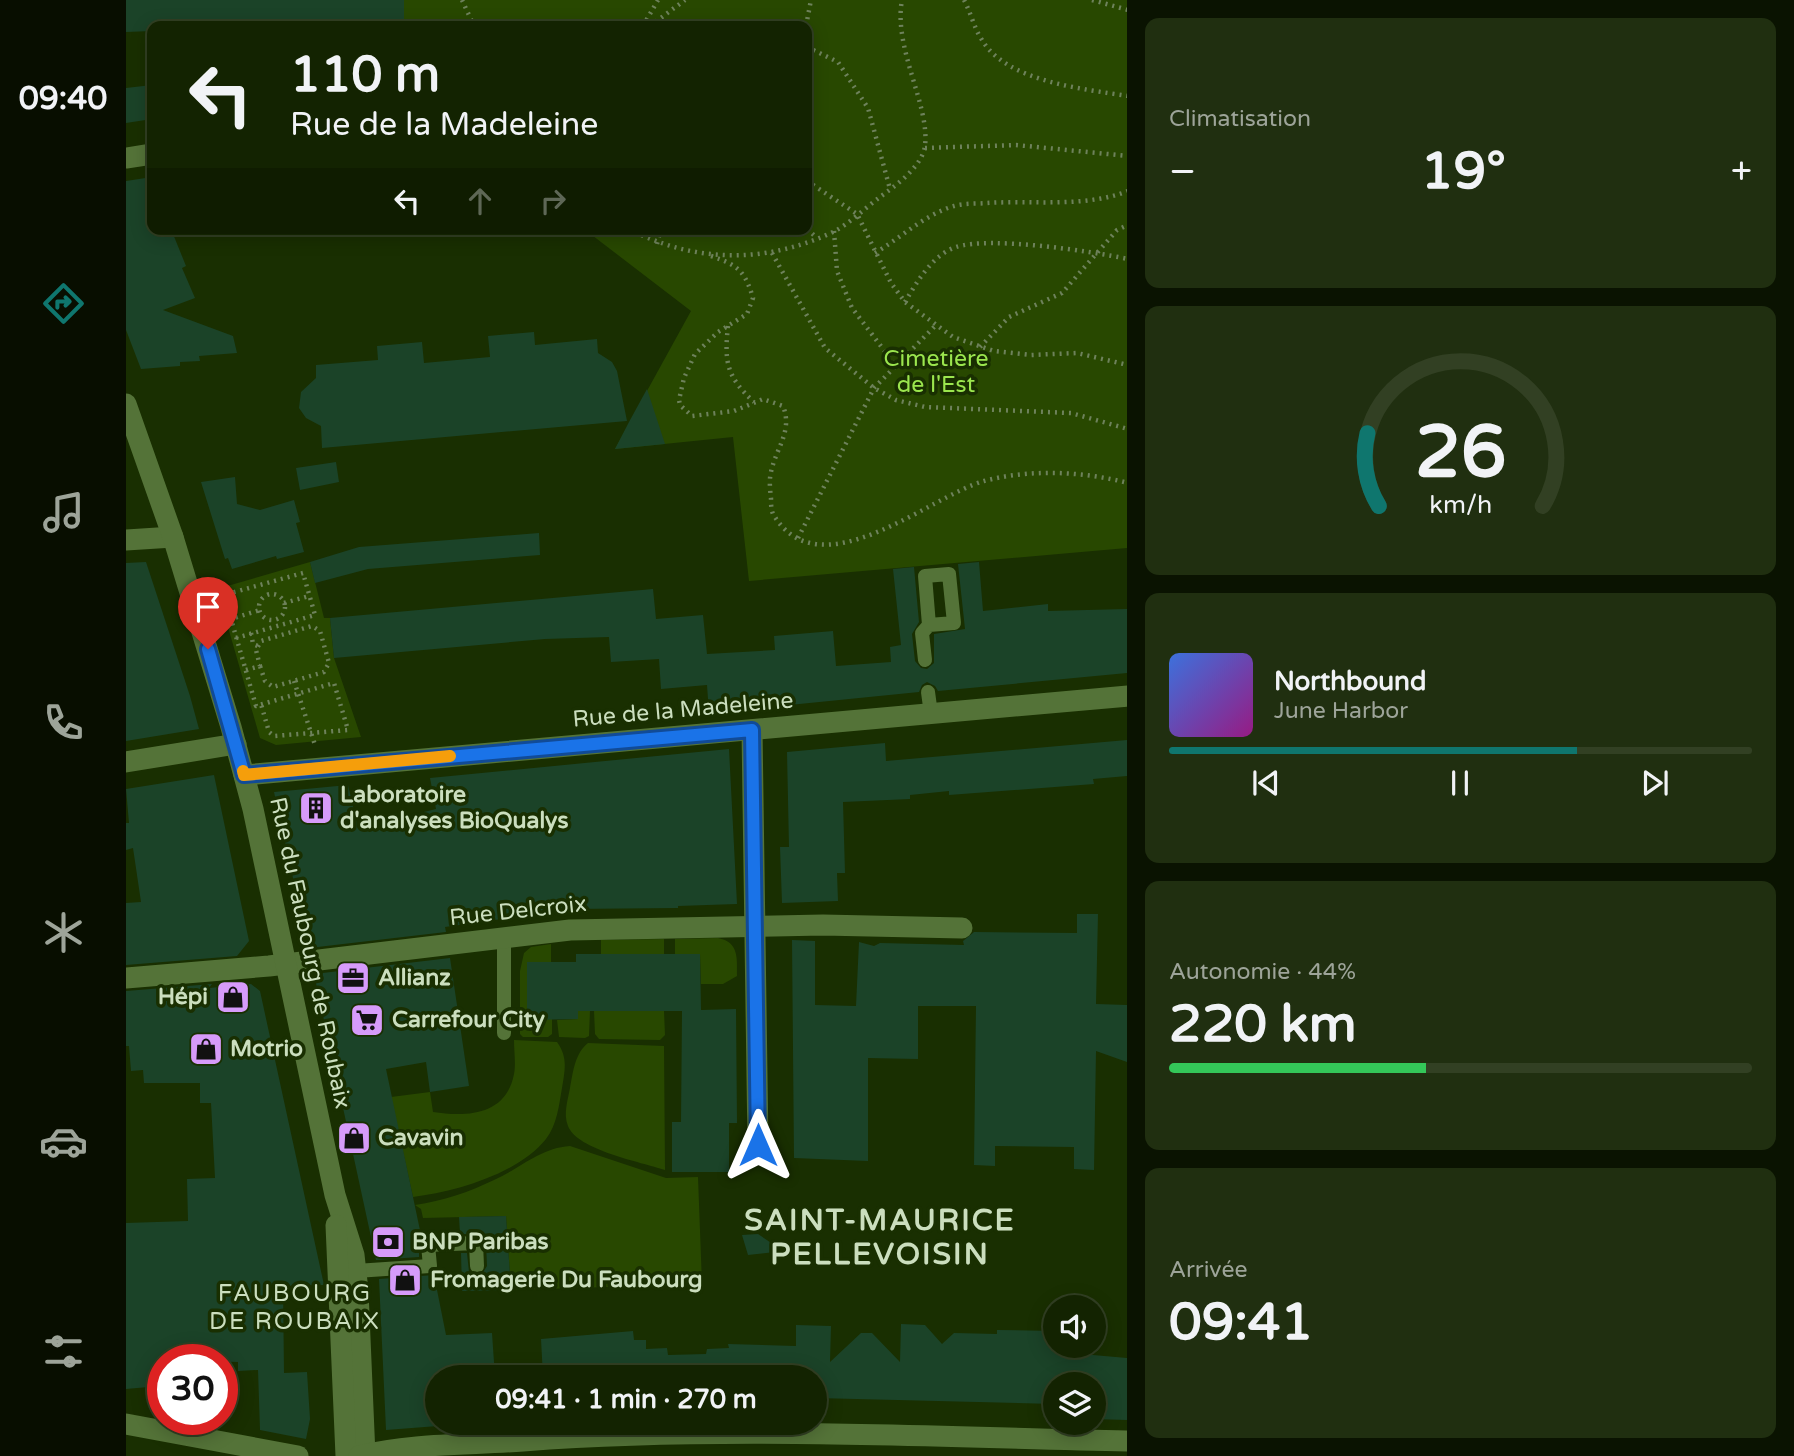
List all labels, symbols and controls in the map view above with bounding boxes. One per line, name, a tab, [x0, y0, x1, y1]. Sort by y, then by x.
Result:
text: 110 m	[290, 46, 440, 105]
icon: left	[175, 49, 266, 140]
text: 09:40	[19, 80, 107, 118]
text: Climatisation	[1169, 105, 1311, 133]
text: Rue de la Madeleine	[290, 106, 598, 144]
text: 19°	[1421, 140, 1506, 203]
text: −	[1169, 149, 1196, 195]
text: +	[1731, 149, 1752, 195]
icon: left	[388, 182, 426, 220]
icon: ahead	[461, 182, 499, 220]
icon: right	[534, 182, 572, 220]
icon: directions	[39, 279, 88, 328]
park label: Cimetière de l'Est	[884, 345, 988, 399]
text: 26	[1415, 410, 1506, 498]
icon: music	[39, 488, 88, 537]
text: km/h	[1429, 490, 1492, 520]
pin	[178, 577, 238, 649]
icon: arrive	[189, 588, 227, 626]
text: Northbound	[1274, 666, 1426, 697]
street label: Rue de la Madeleine	[571, 686, 795, 734]
text: June Harbor	[1274, 697, 1408, 725]
icon: phone	[39, 698, 88, 747]
icon: previous	[1247, 764, 1285, 802]
icon: pause	[1441, 764, 1479, 802]
icon: next	[1636, 764, 1674, 802]
place label: Laboratoire d'analyses BioQualys	[340, 781, 569, 835]
building icon: Laboratoire d'analyses BioQualys	[297, 789, 335, 827]
street label: Rue du Faubourg de Roubaix	[263, 795, 357, 1111]
street label: Rue Delcroix	[448, 890, 588, 932]
icon: climate	[39, 908, 88, 957]
text: Autonomie · 44%	[1169, 958, 1356, 986]
office icon: Allianz	[334, 959, 372, 997]
place label: Allianz	[378, 964, 451, 992]
shop icon: Hépi	[214, 978, 252, 1016]
place label: Hépi	[158, 983, 208, 1011]
text: 220 km	[1169, 993, 1357, 1056]
supermarket icon: Carrefour City	[348, 1001, 386, 1039]
place label: Carrefour City	[392, 1006, 545, 1034]
shop icon: Motrio	[187, 1030, 225, 1068]
place label: Motrio	[230, 1035, 303, 1063]
position arrow	[721, 1108, 795, 1182]
icon: car	[39, 1117, 88, 1166]
shop icon: Cavavin	[335, 1119, 373, 1157]
place label: Cavavin	[378, 1124, 463, 1152]
district label: SAINT-MAURICE PELLEVOISIN	[744, 1202, 1016, 1273]
bank icon: BNP Paribas	[369, 1223, 407, 1261]
place label: BNP Paribas	[412, 1228, 549, 1256]
text: Arrivée	[1169, 1256, 1247, 1284]
shop icon: Fromagerie Du Faubourg	[386, 1261, 424, 1299]
place label: Fromagerie Du Faubourg	[430, 1266, 703, 1294]
district label: FAUBOURG DE ROUBAIX	[209, 1279, 381, 1336]
text: 09:41	[1169, 1291, 1313, 1354]
map controls	[1043, 1295, 1106, 1435]
button: sound	[1043, 1295, 1106, 1358]
icon: filters	[39, 1327, 88, 1376]
speed limit sign: 30	[147, 1344, 238, 1435]
button: layers	[1043, 1372, 1106, 1435]
text: 09:41 · 1 min · 270 m	[495, 1384, 757, 1415]

